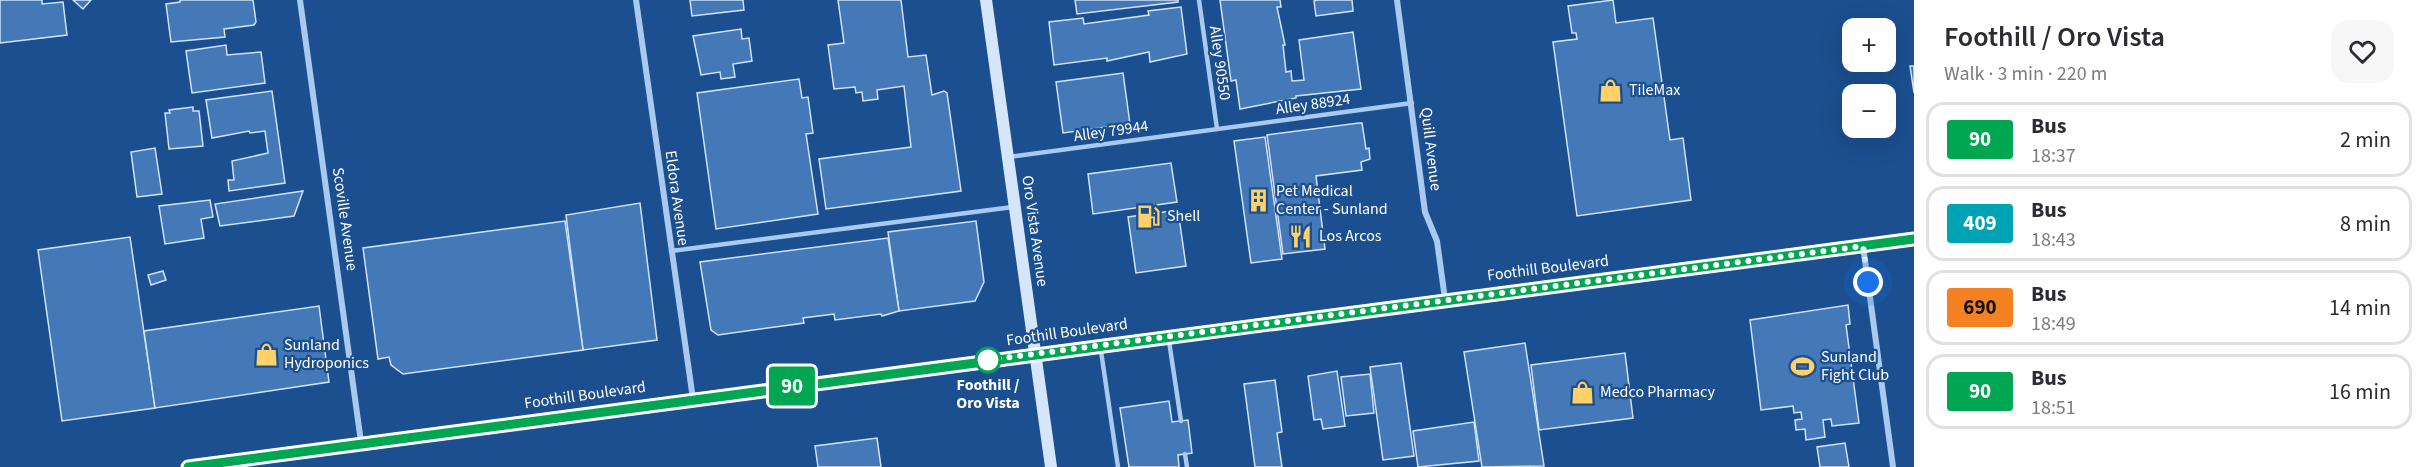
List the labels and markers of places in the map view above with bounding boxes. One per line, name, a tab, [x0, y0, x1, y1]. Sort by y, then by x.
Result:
shop icon: TileMax	[1598, 77, 1624, 103]
place label: TileMax	[1629, 79, 1680, 101]
place label: Pet Medical Center - Sunland	[1276, 180, 1388, 220]
building icon: Pet Medical Center - Sunland	[1245, 187, 1271, 213]
fuel station icon: Shell	[1136, 203, 1162, 229]
place label: Shell	[1167, 205, 1200, 227]
restaurant icon: Los Arcos	[1288, 223, 1314, 249]
place label: Los Arcos	[1319, 225, 1382, 247]
place label: Sunland Hydroponics	[284, 334, 369, 374]
shop icon: Sunland Hydroponics	[253, 341, 279, 367]
place label: Sunland Fight Club	[1821, 346, 1889, 386]
marker: Foothill / Oro Vista	[975, 347, 1001, 373]
sports icon: Sunland Fight Club	[1790, 353, 1816, 379]
place label: Foothill / Oro Vista	[956, 374, 1020, 414]
shop icon: Medco Pharmacy	[1569, 379, 1595, 405]
place label: Medco Pharmacy	[1600, 381, 1715, 403]

